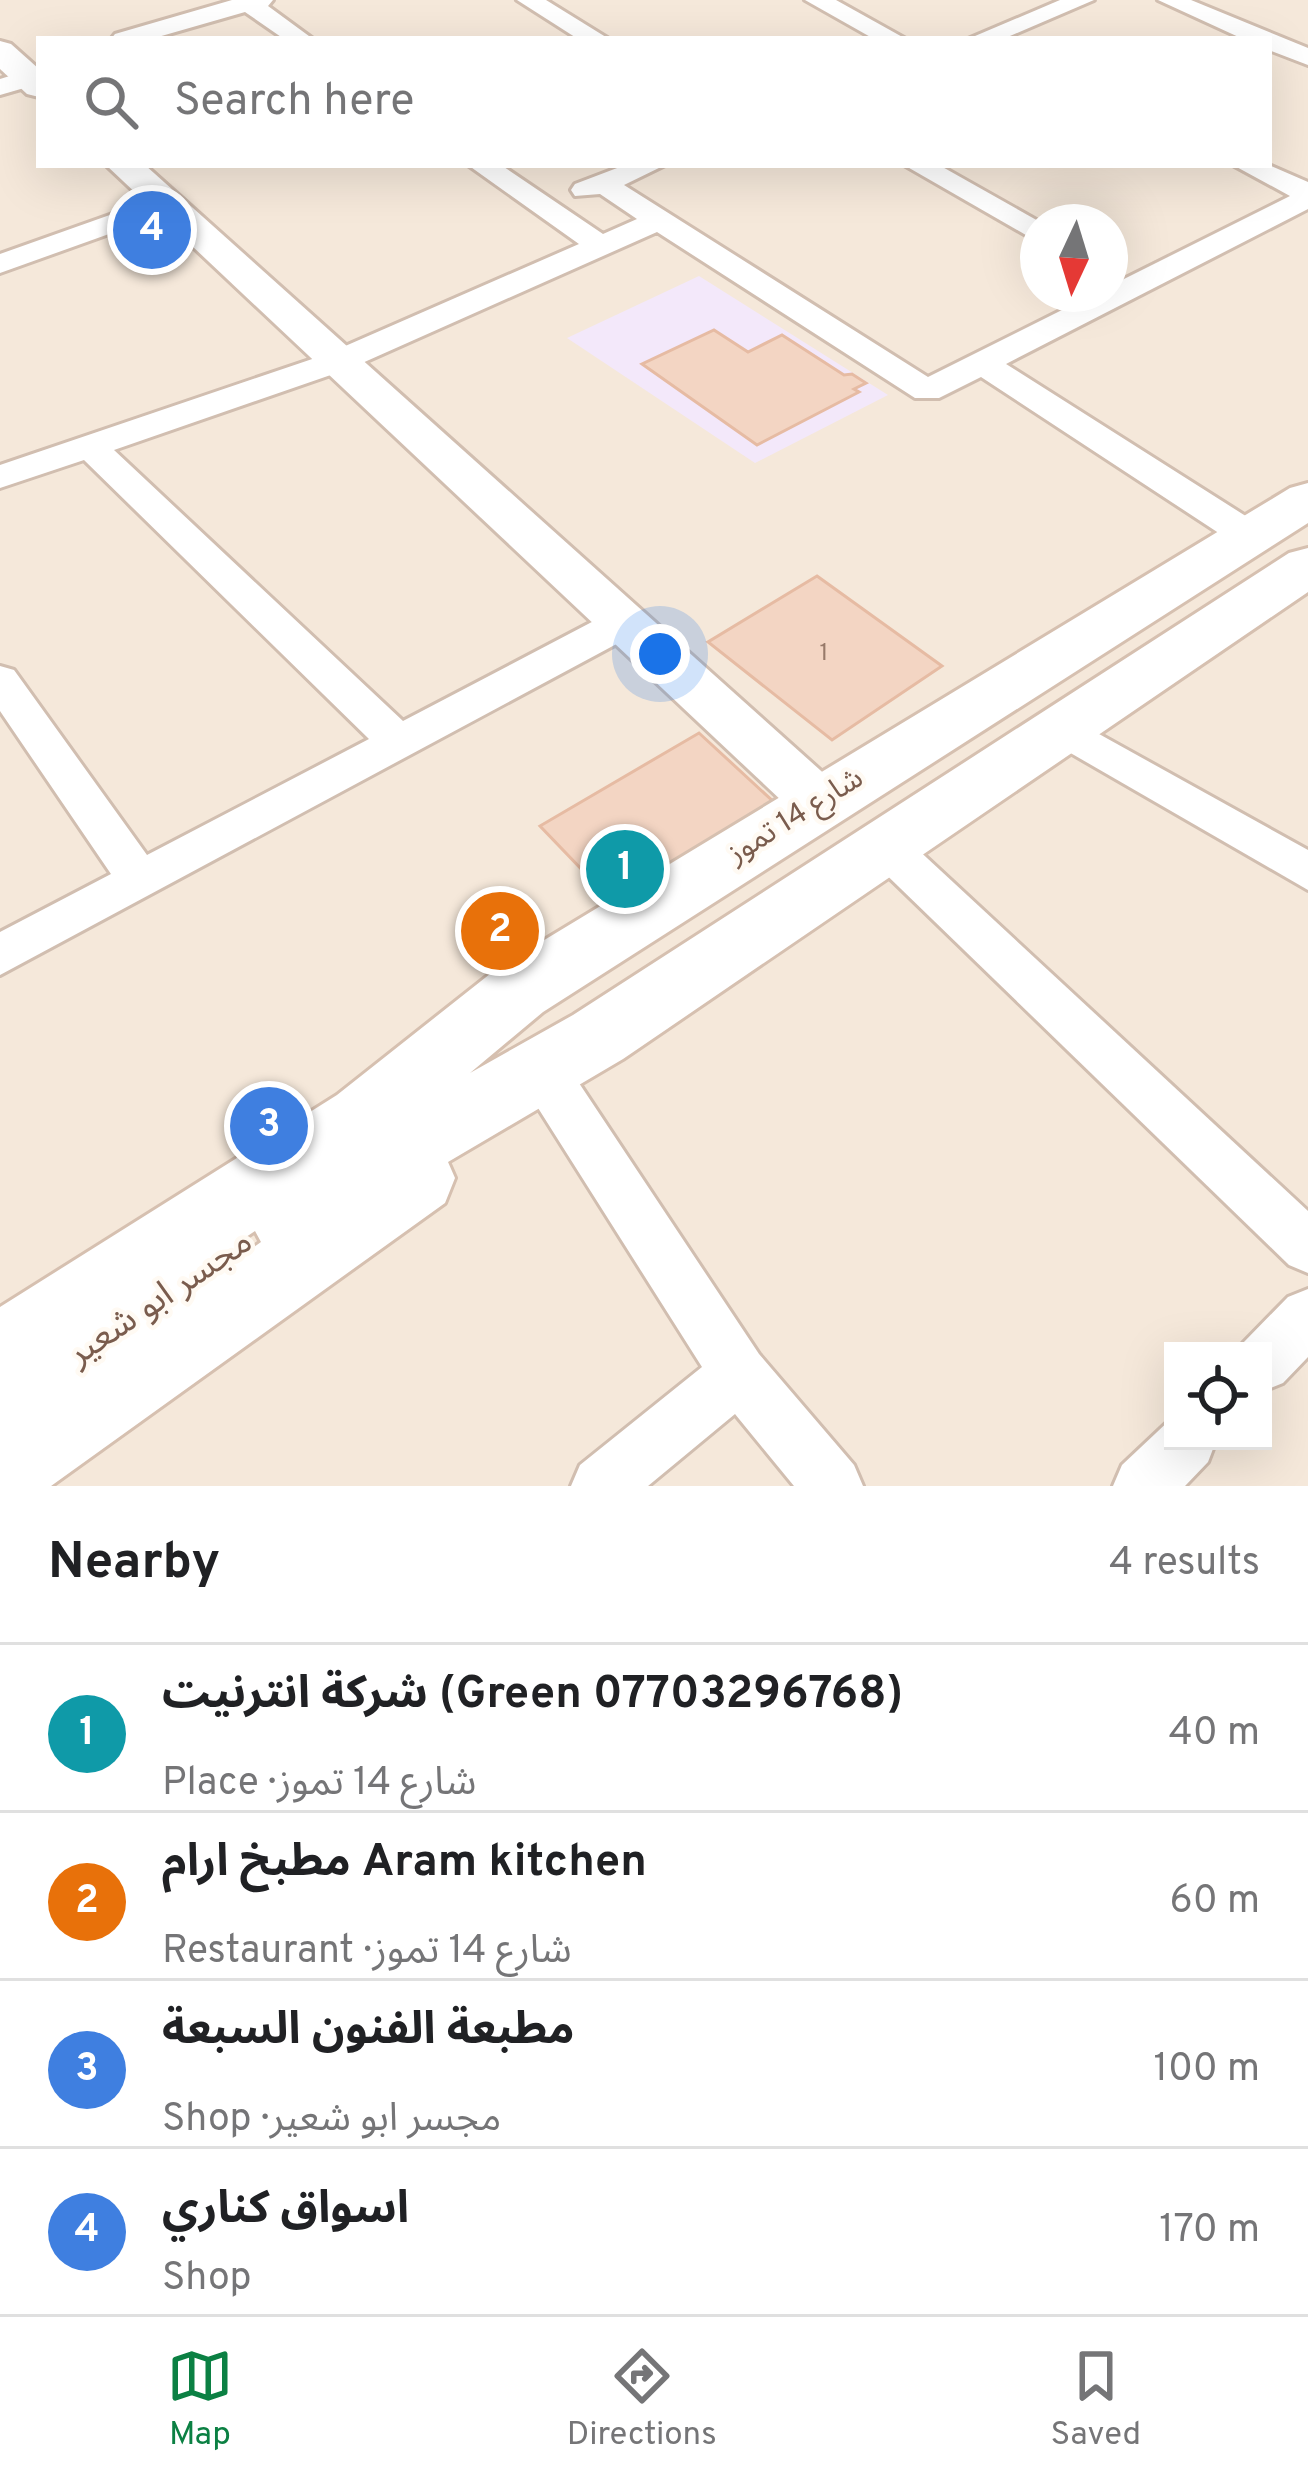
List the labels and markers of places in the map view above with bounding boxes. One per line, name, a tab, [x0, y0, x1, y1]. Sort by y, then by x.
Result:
pin: 4	[113, 185, 191, 275]
pin: 1	[586, 824, 664, 914]
pin: 2	[461, 886, 539, 976]
pin: 3	[230, 1081, 308, 1171]

